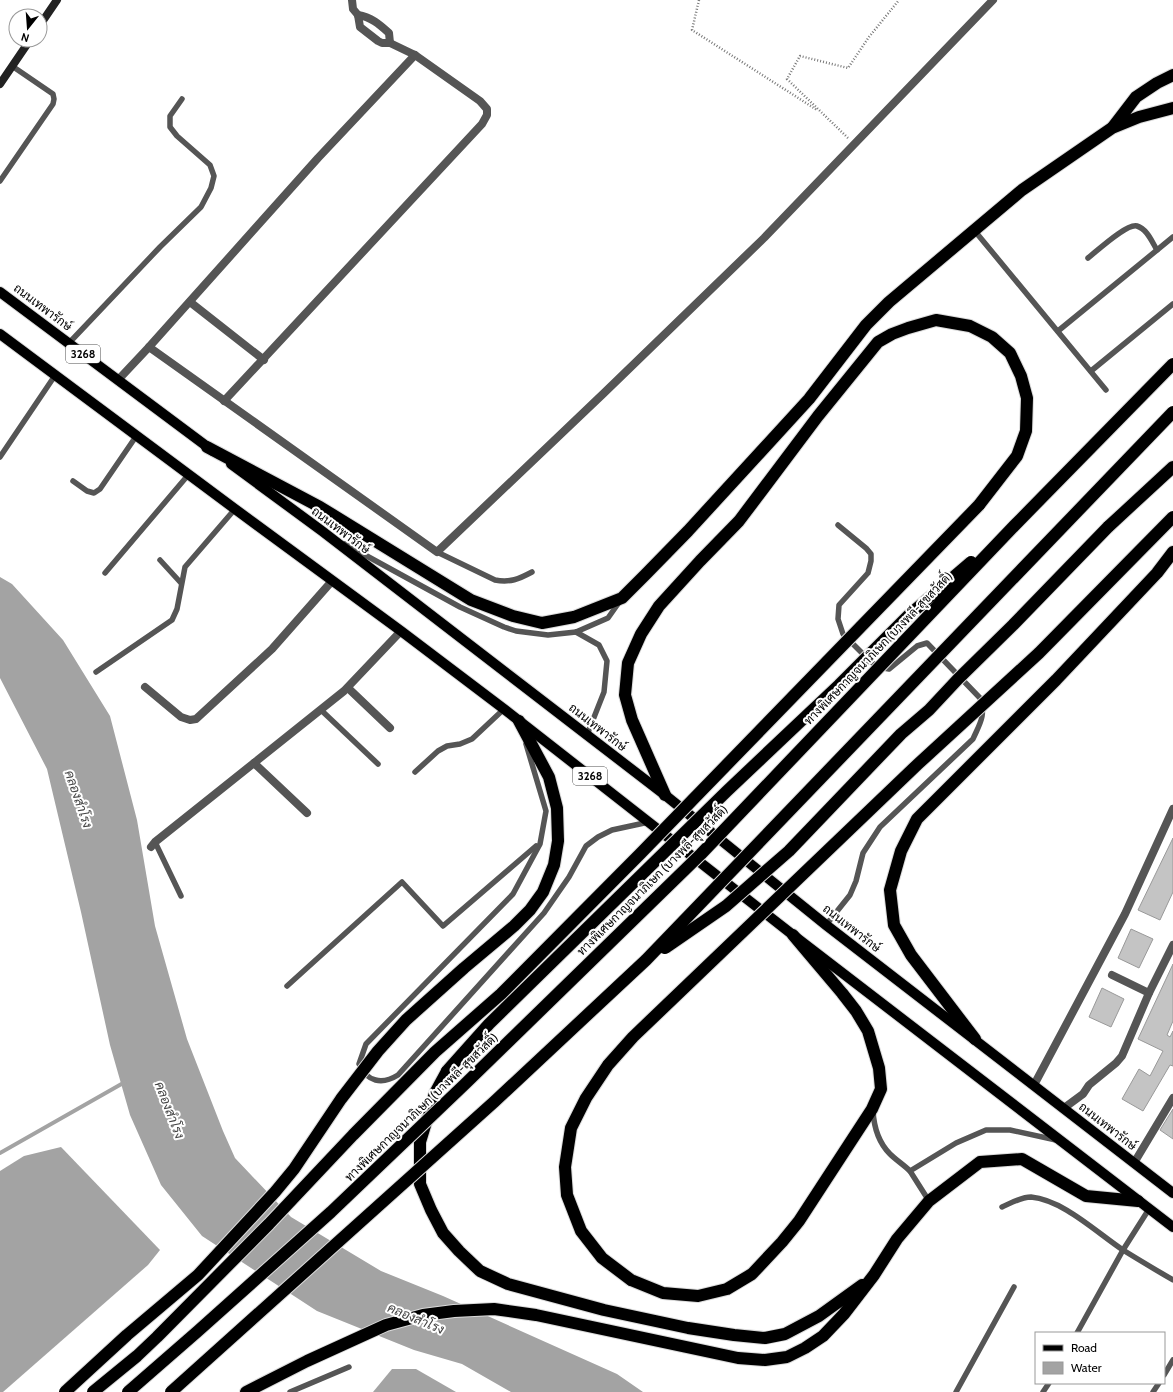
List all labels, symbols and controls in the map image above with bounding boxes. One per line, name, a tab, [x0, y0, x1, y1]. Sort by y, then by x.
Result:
north arrow	[8, 8, 48, 48]
text: N	[19, 30, 31, 45]
street label: ถนนเทพารักษ์	[11, 280, 76, 334]
road number: 3268	[66, 345, 100, 363]
street label: ถนนเทพารักษ์	[309, 503, 374, 557]
street label: ทางพิเศษกาญจนาภิเษก (บางพลี-สุขสวัสดิ์)	[798, 566, 957, 729]
street label: ถนนเทพารักษ์	[566, 700, 631, 755]
road number: 3268	[573, 767, 607, 785]
water label: คลองสำโรง	[62, 768, 96, 830]
street label: ทางพิเศษกาญจนาภิเษก (บางพลี-สุขสวัสดิ์)	[571, 799, 732, 960]
street label: ถนนเทพารักษ์	[820, 901, 885, 956]
street label: ทางพิเศษกาญจนาภิเษก (บางพลี-สุขสวัสดิ์)	[339, 1027, 502, 1186]
water label: คลองสำโรง	[152, 1079, 188, 1141]
street label: ถนนเทพารักษ์	[1076, 1099, 1141, 1154]
water label: คลองสำโรง	[385, 1299, 447, 1337]
legend	[1035, 1332, 1165, 1384]
text: Road	[1071, 1340, 1097, 1355]
text: Water	[1071, 1360, 1102, 1375]

